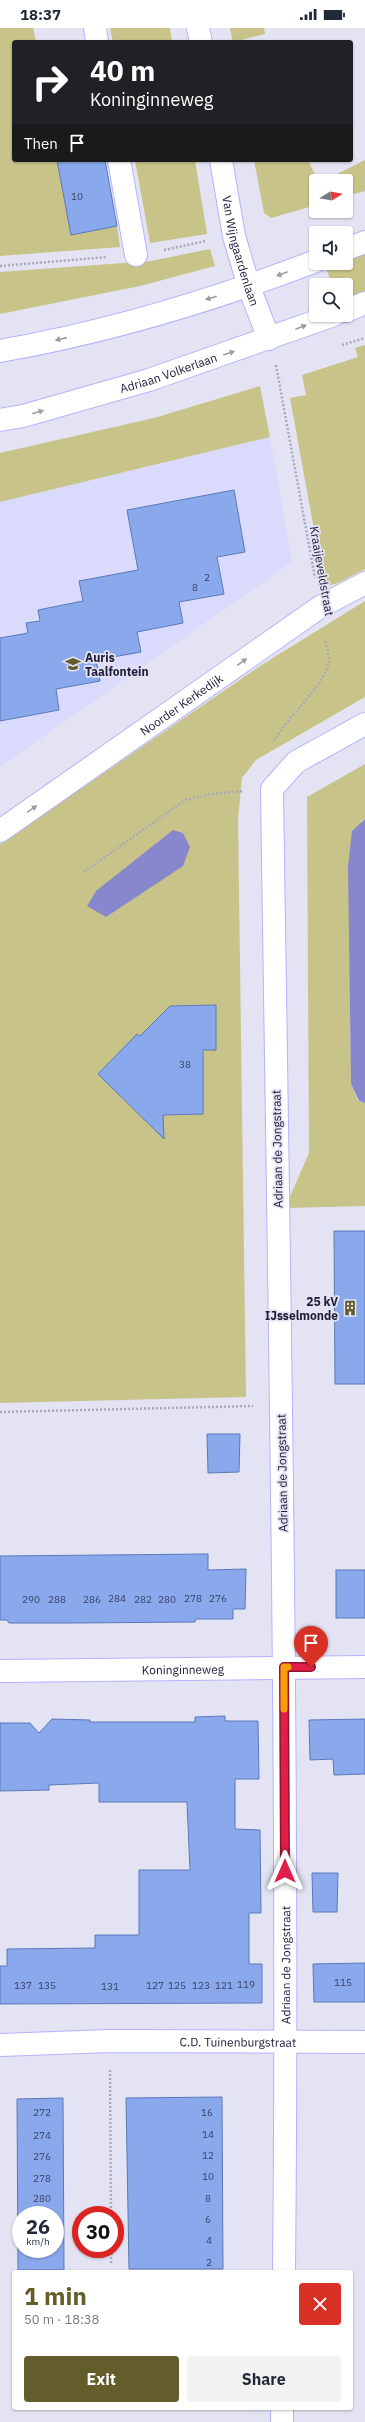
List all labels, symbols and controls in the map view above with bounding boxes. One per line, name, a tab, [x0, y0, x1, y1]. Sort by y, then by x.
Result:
text: 18:37	[20, 5, 61, 24]
text: 40 m	[90, 52, 155, 89]
icon: right	[24, 56, 76, 108]
text: Koninginneweg	[90, 88, 213, 111]
icon: arrive	[66, 132, 88, 154]
text: Then	[24, 134, 58, 153]
north arrow	[309, 174, 353, 218]
map controls	[309, 174, 353, 322]
house number: 10	[71, 190, 83, 203]
street label: Van Wijngaardenlaan	[220, 194, 263, 308]
button: sound	[309, 226, 353, 270]
one-way arrow	[276, 271, 288, 277]
button: search	[309, 278, 353, 322]
one-way arrow	[205, 295, 218, 301]
one-way arrow	[296, 324, 308, 330]
one-way arrow	[55, 336, 68, 342]
street label: Adriaan Volkerlaan	[118, 349, 219, 396]
one-way arrow	[224, 350, 236, 356]
one-way arrow	[32, 409, 44, 415]
street label: Kraaijeveldstraat	[307, 525, 337, 617]
house number: 2	[204, 571, 210, 584]
house number: 8	[192, 581, 198, 594]
place label: Auris Taalfontein	[85, 650, 149, 679]
school or university icon: Auris Taalfontein	[64, 655, 82, 673]
one-way arrow	[236, 658, 247, 666]
street label: Noorder Kerkedijk	[137, 670, 226, 738]
one-way arrow	[27, 805, 37, 813]
house number: 38	[179, 1058, 191, 1071]
street label: Adriaan de Jongstraat	[268, 1090, 286, 1208]
place label: 25 kV IJsselmonde	[265, 1294, 338, 1323]
building icon: 25 kV IJsselmonde	[341, 1299, 359, 1317]
street label: Adriaan de Jongstraat	[273, 1414, 291, 1532]
house number: 284	[108, 1592, 126, 1605]
house number: 278	[184, 1592, 202, 1605]
house number: 276	[209, 1592, 227, 1605]
house number: 290	[22, 1593, 40, 1606]
house number: 288	[48, 1593, 66, 1606]
house number: 286	[83, 1593, 101, 1606]
house number: 282	[134, 1593, 152, 1606]
house number: 280	[158, 1593, 176, 1606]
pin	[294, 1626, 328, 1667]
icon: arrive	[300, 1632, 322, 1654]
street label: Koninginneweg	[142, 1661, 225, 1677]
position arrow	[264, 1850, 306, 1892]
street label: Adriaan de Jongstraat	[278, 1906, 293, 2024]
house number: 115	[334, 1976, 352, 1989]
house number: 119	[237, 1978, 255, 1991]
house number: 137	[14, 1979, 32, 1992]
house number: 135	[38, 1979, 56, 1992]
house number: 127	[146, 1979, 164, 1992]
house number: 125	[168, 1979, 186, 1992]
house number: 123	[192, 1979, 210, 1992]
house number: 121	[215, 1979, 233, 1992]
house number: 131	[101, 1980, 119, 1993]
street label: C.D. Tuinenburgstraat	[180, 2034, 296, 2049]
house number: 272	[33, 2106, 51, 2119]
house number: 16	[201, 2106, 213, 2119]
house number: 14	[202, 2128, 214, 2141]
house number: 274	[33, 2129, 51, 2142]
house number: 12	[202, 2149, 214, 2162]
house number: 276	[33, 2150, 51, 2163]
house number: 10	[202, 2170, 214, 2183]
house number: 278	[33, 2172, 51, 2185]
house number: 280	[33, 2192, 51, 2205]
house number: 8	[205, 2192, 211, 2205]
speed limit sign: 30	[72, 2206, 124, 2258]
text: 26	[26, 2213, 50, 2240]
house number: 6	[205, 2213, 211, 2226]
house number: 4	[206, 2234, 212, 2247]
text: km/h	[26, 2235, 50, 2248]
house number: 2	[206, 2256, 212, 2269]
text: 1 min	[24, 2280, 87, 2312]
button: close	[299, 2283, 341, 2325]
text: 50 m · 18:38	[24, 2311, 99, 2328]
button: Exit	[24, 2356, 179, 2402]
button: Share	[187, 2356, 341, 2402]

